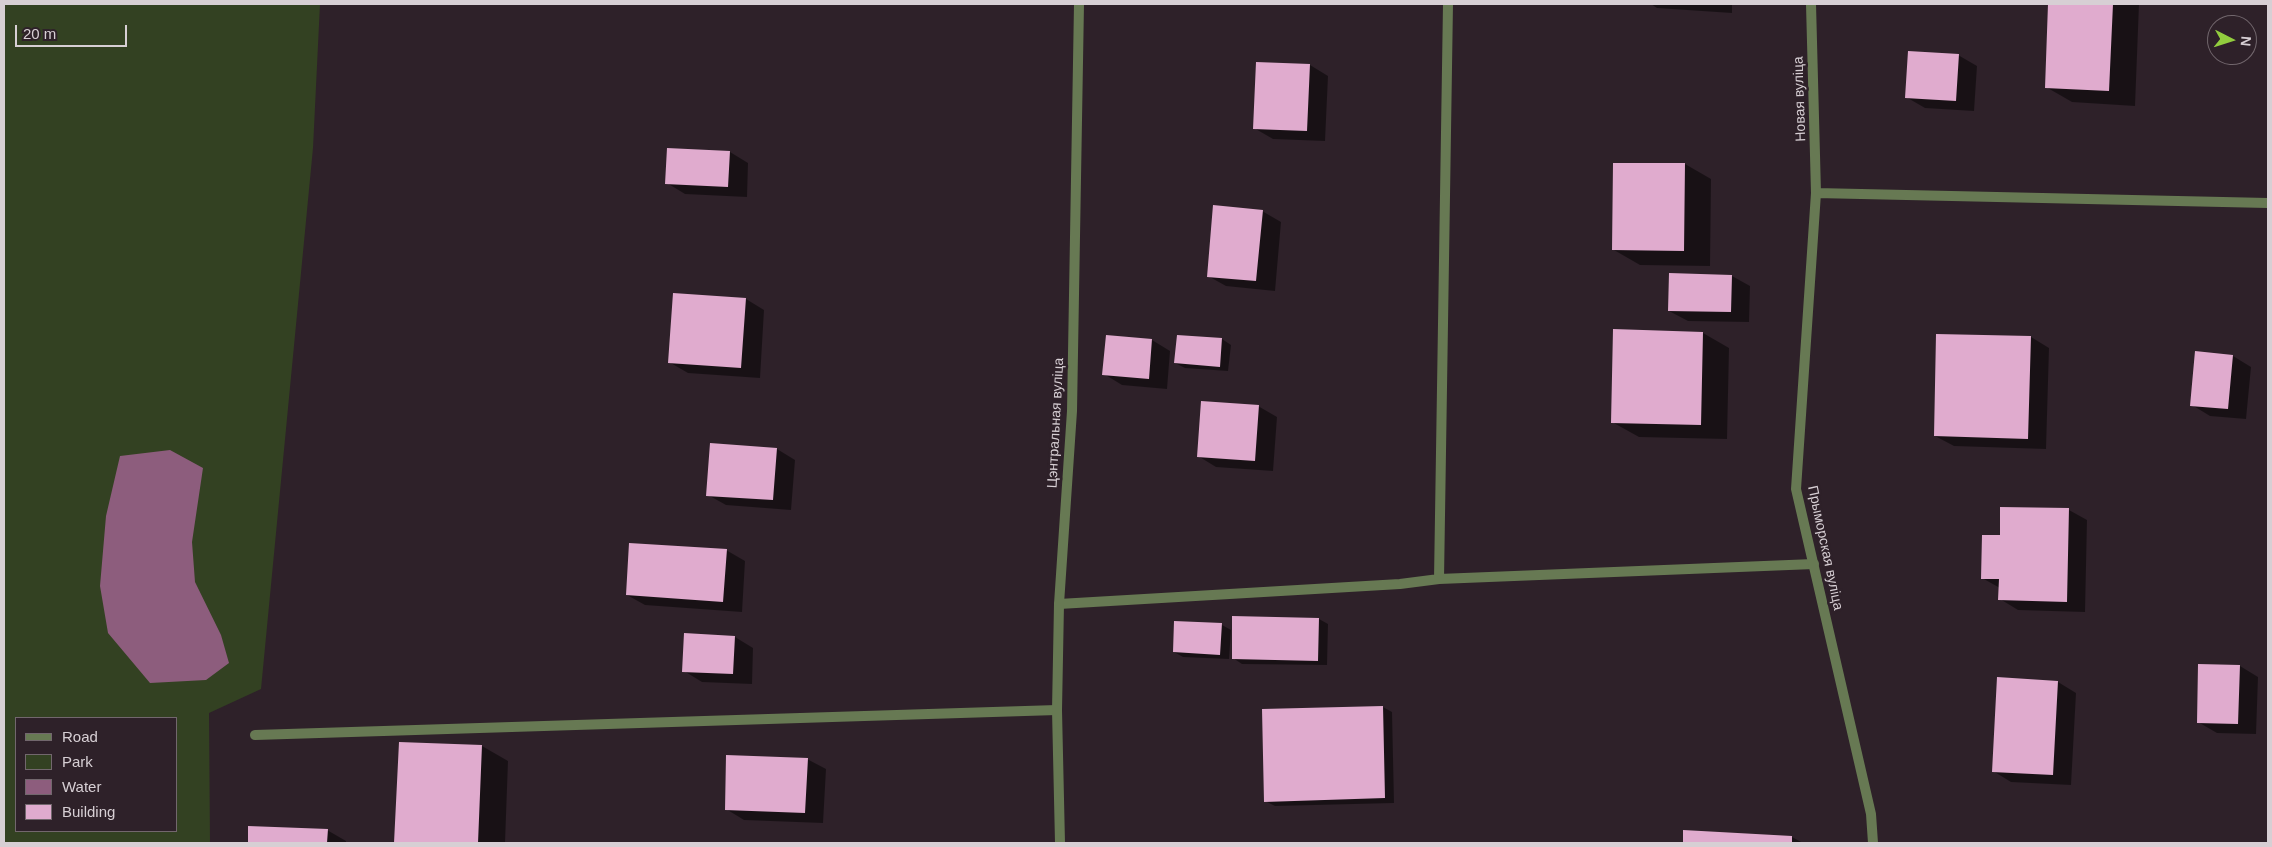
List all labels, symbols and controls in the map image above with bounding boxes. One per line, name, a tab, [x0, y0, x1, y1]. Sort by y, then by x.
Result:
scale bar	[18, 15, 130, 47]
north arrow	[2207, 15, 2257, 65]
text: 20 m	[23, 25, 56, 42]
text: N	[2238, 35, 2254, 47]
street label: Новая вуліца	[1790, 56, 1810, 142]
street label: Цэнтральная вуліца	[1044, 357, 1068, 489]
street label: Прыморская вуліца	[1804, 484, 1846, 612]
legend	[15, 717, 178, 832]
text: Road	[62, 728, 98, 745]
text: Park	[62, 753, 93, 770]
text: Water	[62, 778, 101, 795]
text: Building	[62, 803, 115, 820]

